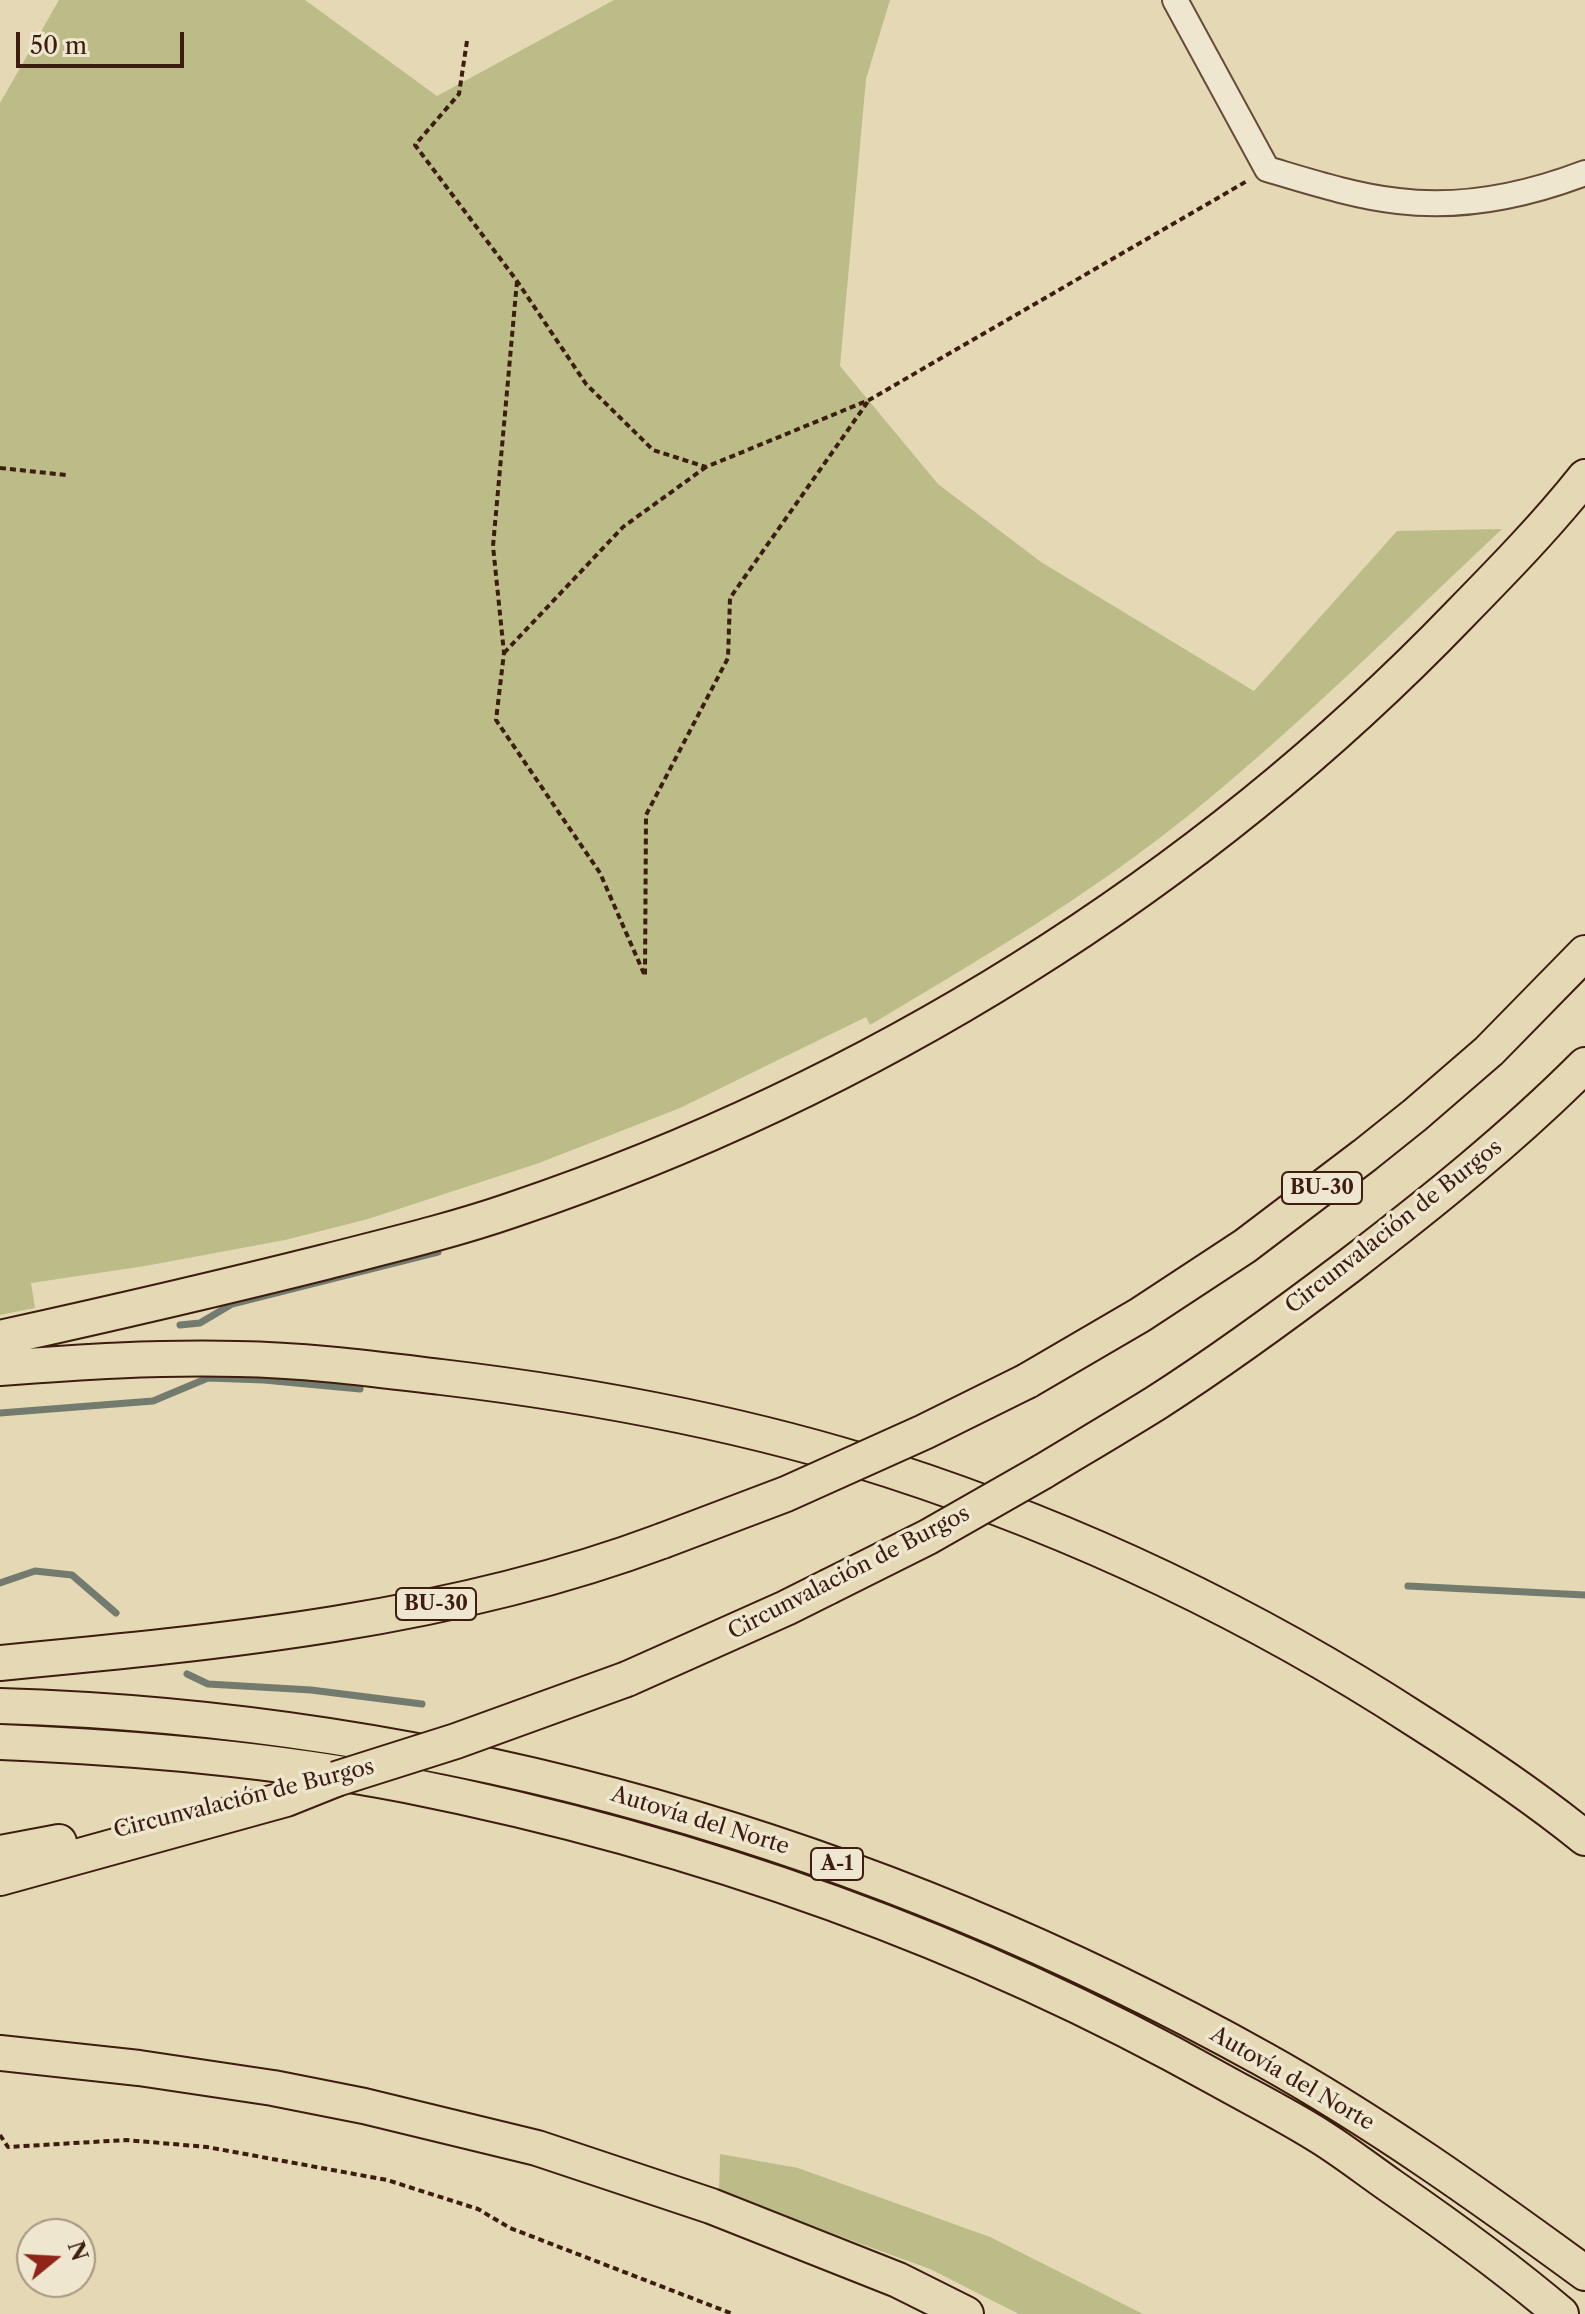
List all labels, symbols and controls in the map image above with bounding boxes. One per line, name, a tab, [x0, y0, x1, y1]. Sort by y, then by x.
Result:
scale bar	[20, 16, 188, 66]
text: 50 m	[30, 31, 87, 60]
street label: Circunvalación de Burgos	[1280, 1134, 1508, 1320]
road number: BU-30	[1282, 1172, 1362, 1204]
street label: Circunvalación de Burgos	[724, 1500, 974, 1646]
road number: BU-30	[396, 1588, 476, 1620]
street label: Circunvalación de Burgos	[111, 1754, 377, 1844]
street label: Autovía del Norte	[608, 1781, 792, 1861]
road number: A-1	[811, 1848, 863, 1880]
street label: Autovía del Norte	[1205, 2021, 1379, 2137]
north arrow	[16, 2218, 96, 2298]
text: N	[62, 2238, 93, 2264]

